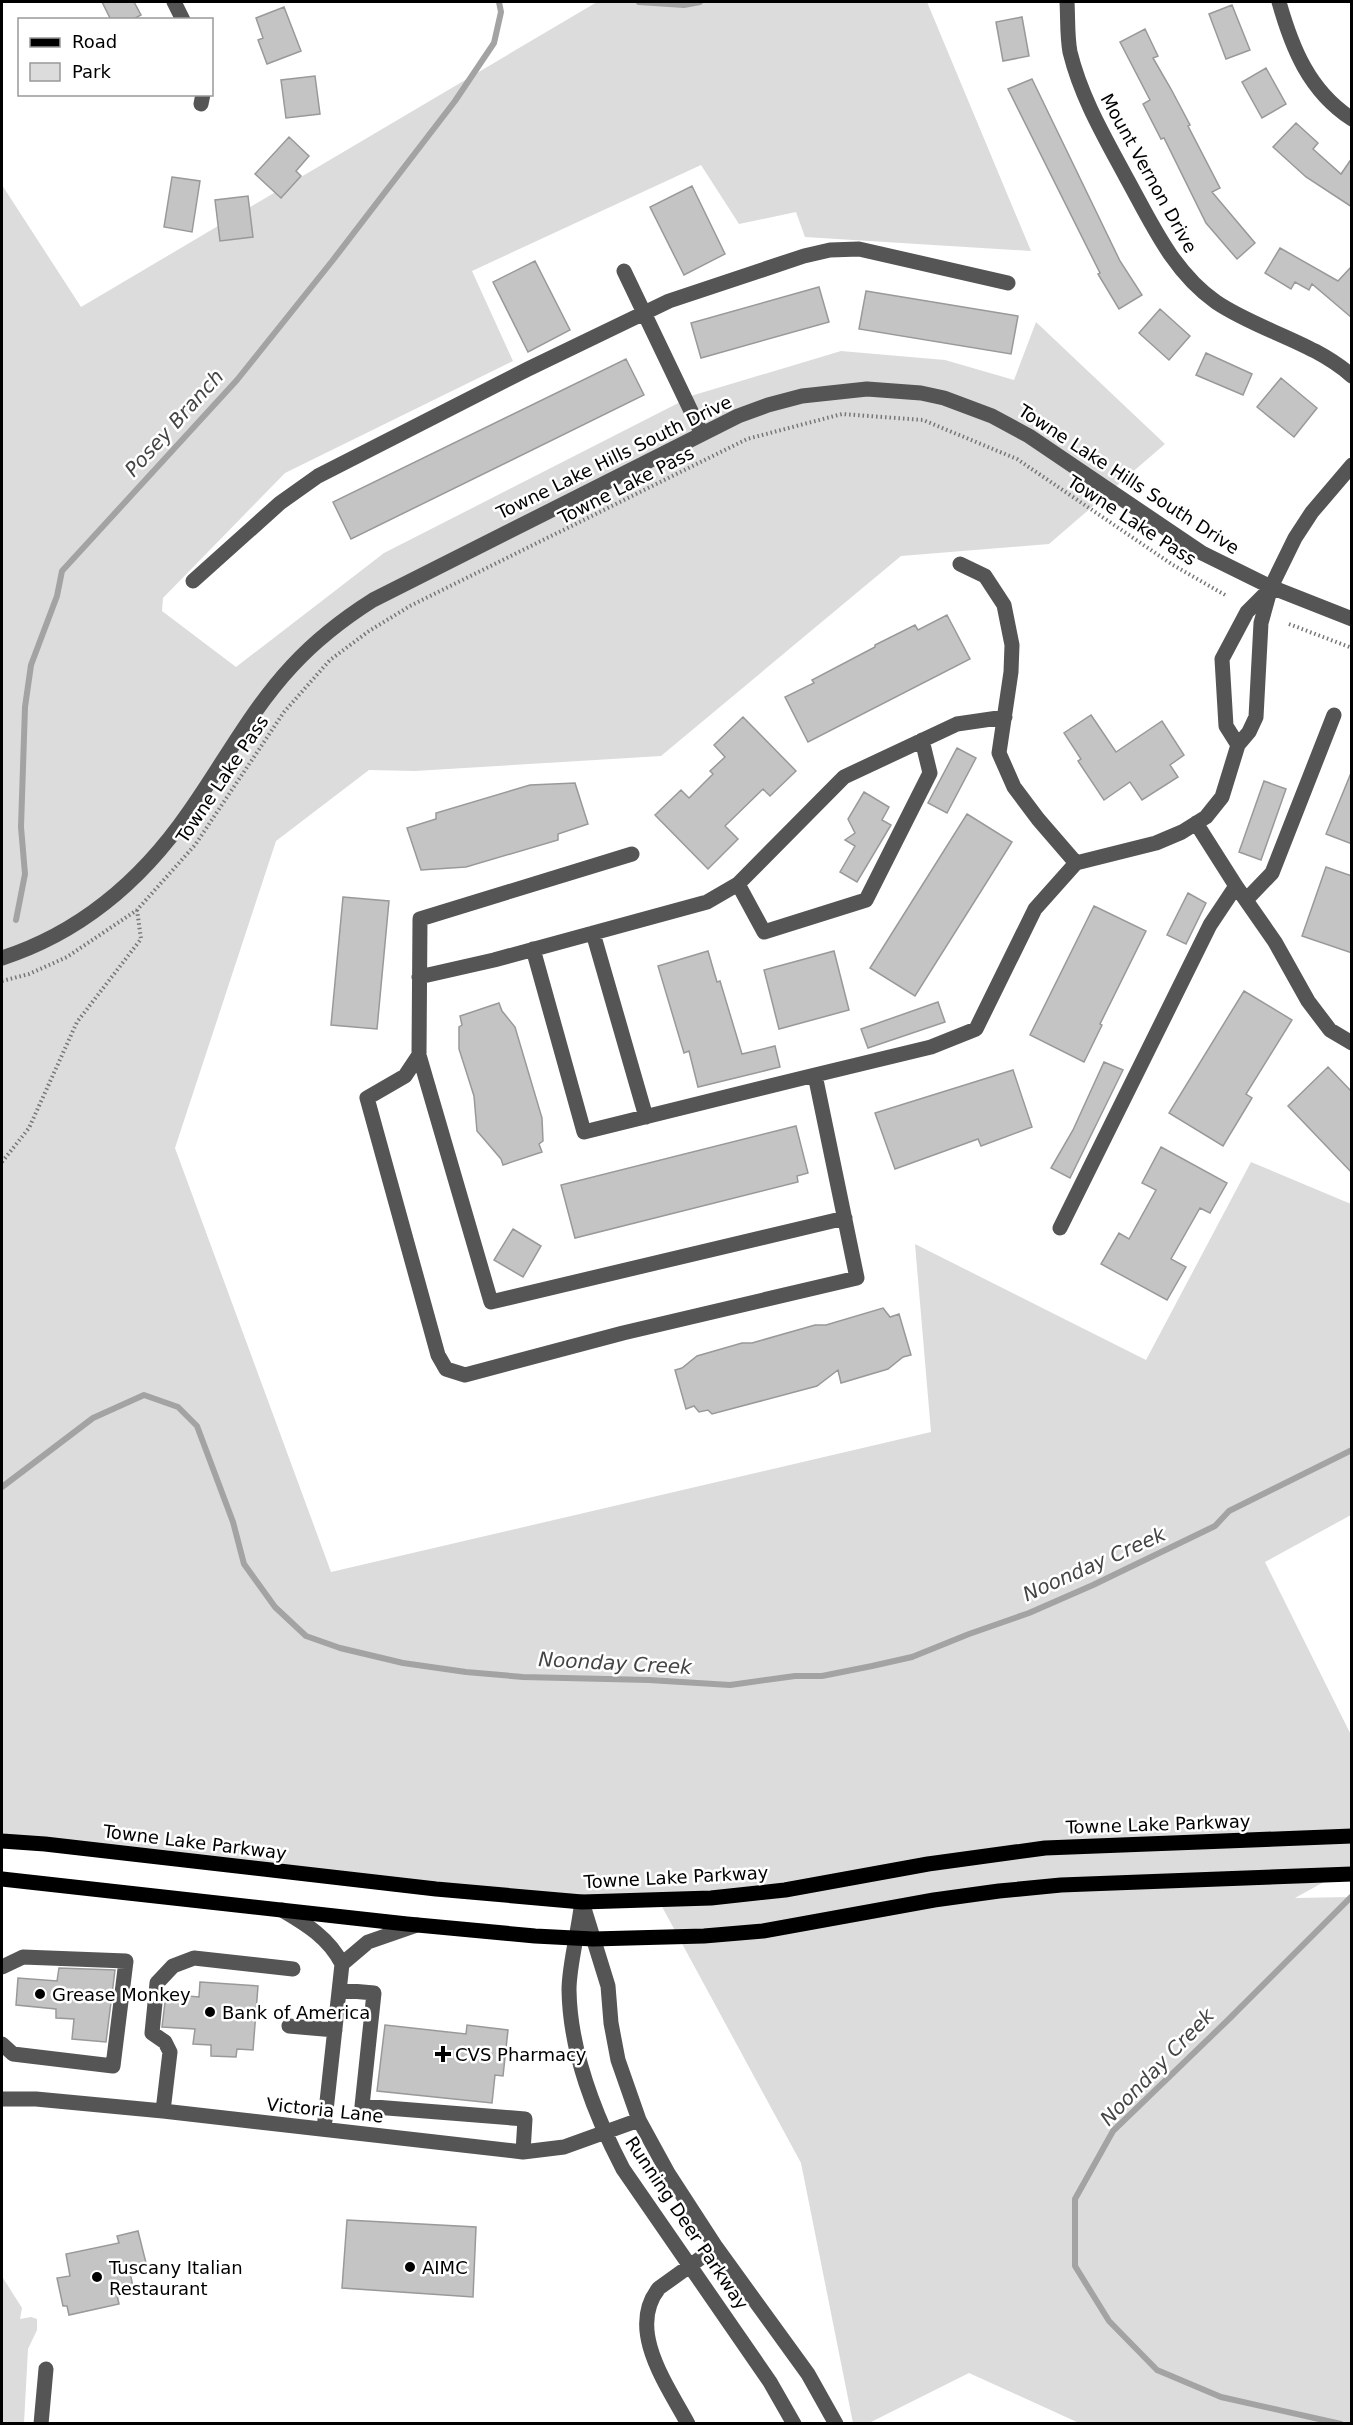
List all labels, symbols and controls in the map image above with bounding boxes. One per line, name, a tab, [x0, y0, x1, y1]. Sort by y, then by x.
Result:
legend	[18, 18, 213, 96]
text: Road	[72, 31, 117, 52]
text: Park	[72, 61, 111, 82]
street label: Mount Vernon Drive	[1096, 90, 1202, 256]
water label: Posey Branch	[120, 365, 228, 481]
street label: Towne Lake Hills South Drive	[492, 391, 735, 524]
street label: Towne Lake Hills South Drive	[1014, 399, 1243, 558]
street label: Towne Lake Pass	[554, 442, 697, 529]
street label: Towne Lake Pass	[1063, 470, 1200, 569]
street label: Towne Lake Pass	[171, 711, 272, 848]
water label: Noonday Creek	[1019, 1521, 1170, 1606]
water label: Noonday Creek	[538, 1647, 694, 1679]
street label: Towne Lake Parkway	[1064, 1810, 1251, 1838]
street label: Towne Lake Parkway	[101, 1820, 288, 1864]
street label: Towne Lake Parkway	[582, 1862, 769, 1892]
place label: Grease Monkey	[52, 1984, 191, 2005]
marker: Grease Monkey	[33, 1987, 47, 2001]
place label: Bank of America	[222, 2002, 370, 2023]
water label: Noonday Creek	[1095, 2002, 1220, 2131]
marker: Bank of America	[203, 2005, 217, 2019]
place label: CVS Pharmacy	[455, 2044, 587, 2065]
marker: CVS Pharmacy	[436, 2047, 450, 2061]
street label: Victoria Lane	[265, 2093, 385, 2127]
street label: Running Deer Parkway	[621, 2133, 753, 2314]
place label: Tuscany Italian Restaurant	[108, 2257, 243, 2299]
place label: AIMC	[422, 2257, 468, 2278]
marker: AIMC	[403, 2260, 417, 2274]
marker: Tuscany Italian Restaurant	[90, 2270, 104, 2284]

